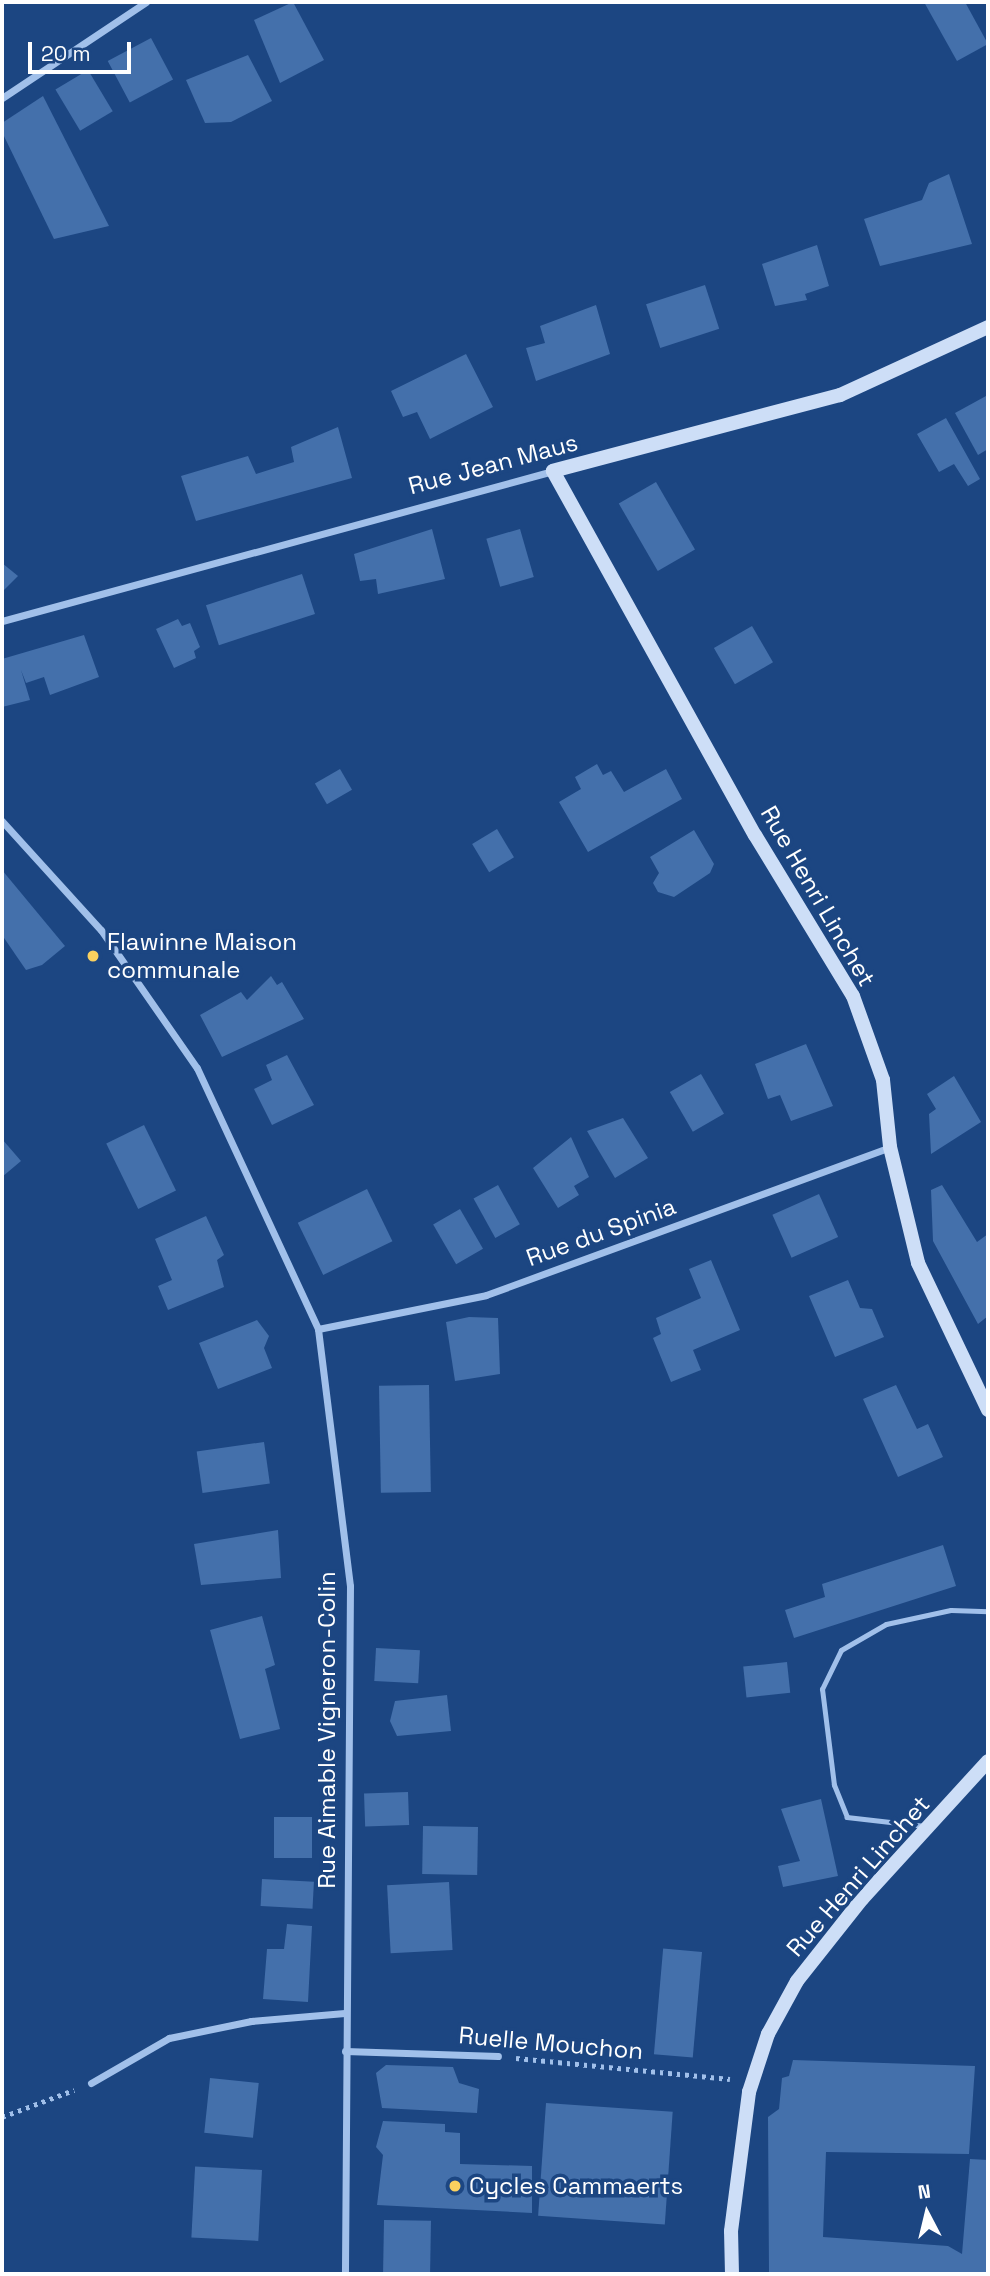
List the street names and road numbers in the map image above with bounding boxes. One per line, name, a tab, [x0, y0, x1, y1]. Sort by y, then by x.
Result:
street label: Rue Jean Maus	[405, 428, 581, 500]
street label: Rue Henri Linchet	[755, 801, 881, 991]
street label: Rue du Spinia	[522, 1192, 680, 1272]
street label: Rue Aimable Vigneron-Colin	[313, 1571, 341, 1889]
street label: Rue Henri Linchet	[780, 1790, 936, 1962]
street label: Ruelle Mouchon	[458, 2021, 644, 2065]

